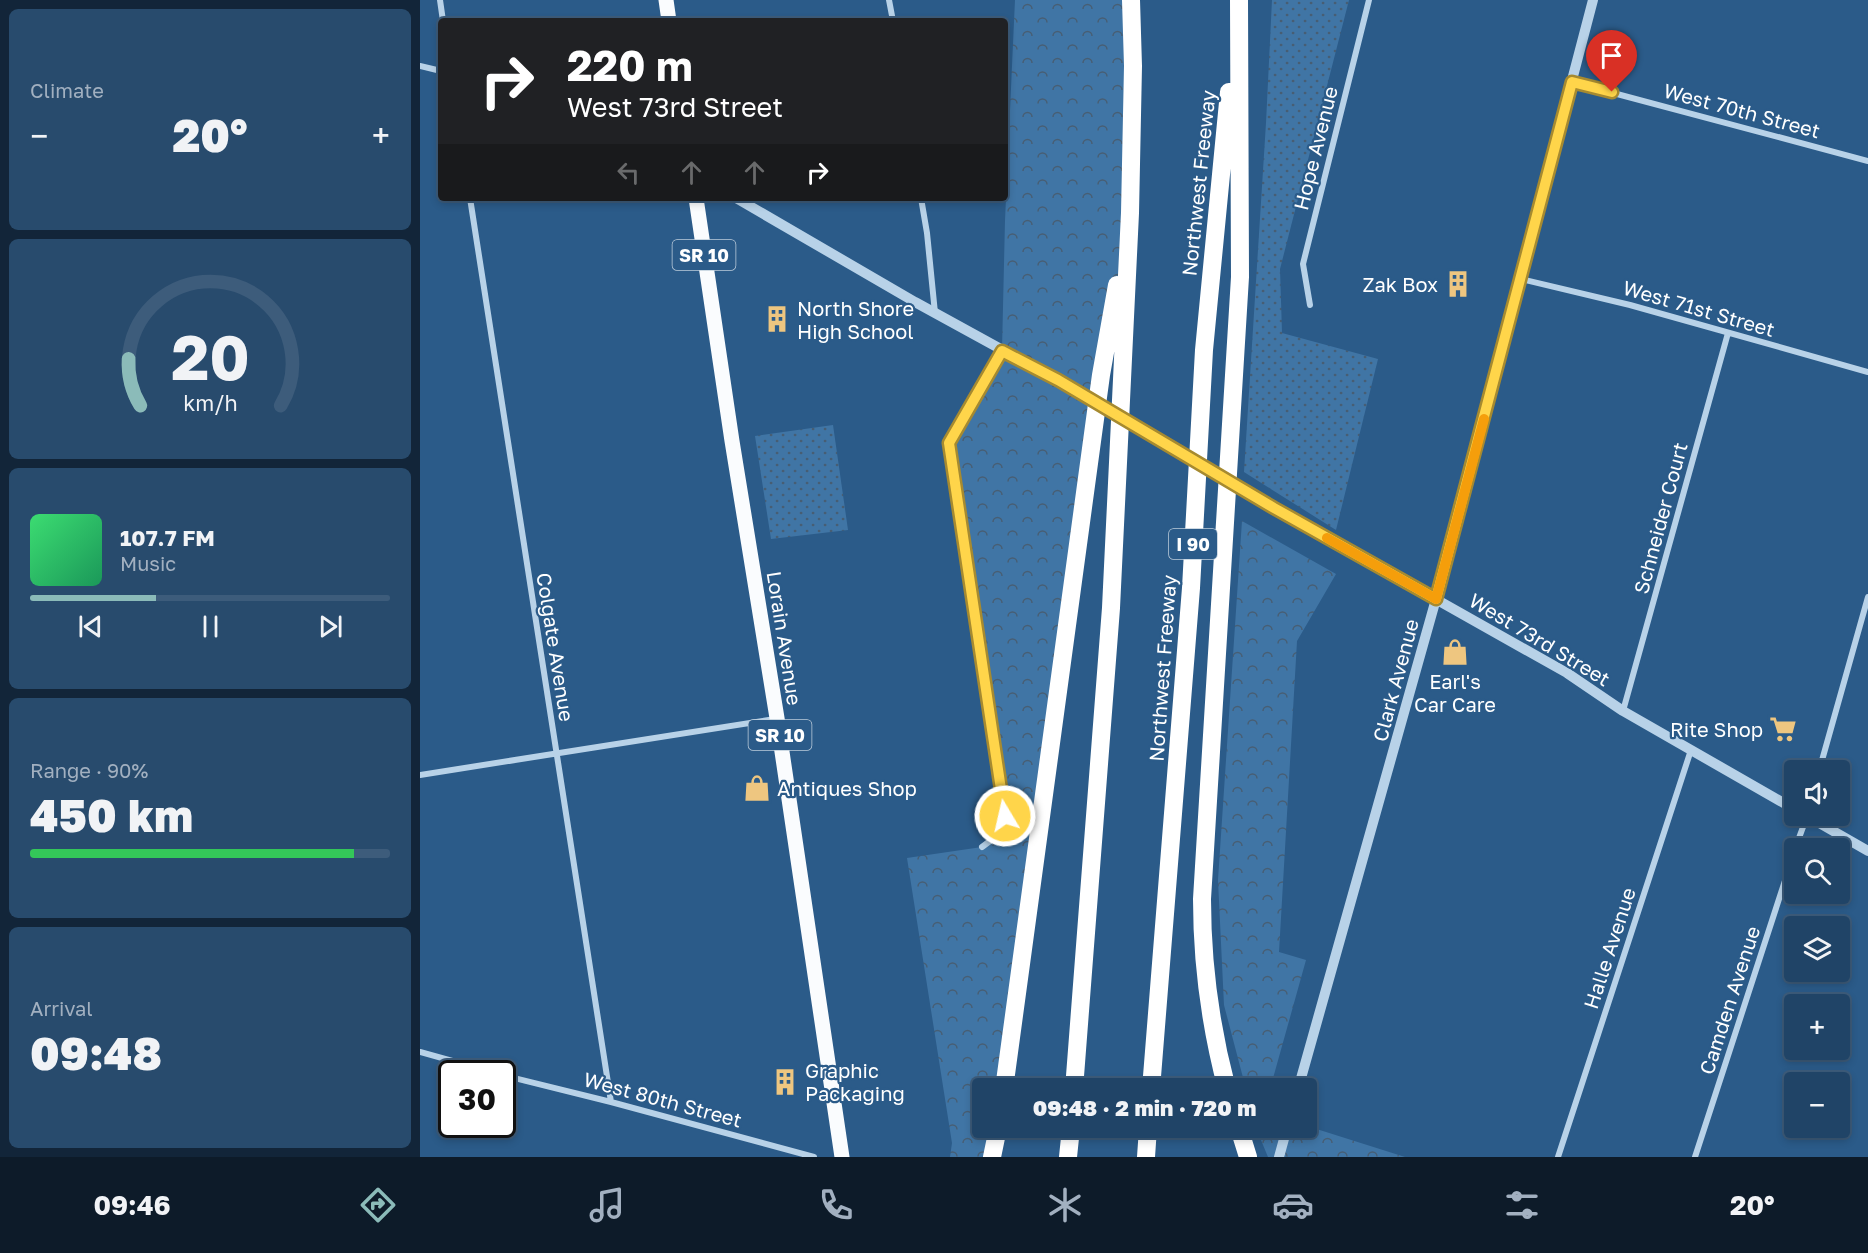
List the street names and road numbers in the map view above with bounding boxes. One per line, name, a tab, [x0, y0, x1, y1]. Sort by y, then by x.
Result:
street label: West 70th Street	[1661, 78, 1823, 142]
street label: Hope Avenue	[1288, 84, 1342, 212]
street label: Northwest Freeway	[1176, 89, 1220, 277]
road number: SR 10	[672, 240, 736, 270]
street label: West 71st Street	[1620, 275, 1778, 341]
street label: Schneider Court	[1628, 440, 1692, 596]
road number: I 90	[1169, 529, 1217, 559]
street label: Lorain Avenue	[763, 569, 807, 707]
street label: Colgate Avenue	[532, 571, 580, 723]
street label: Northwest Freeway	[1144, 574, 1180, 762]
street label: West 73rd Street	[1465, 588, 1615, 690]
street label: Clark Avenue	[1367, 616, 1423, 744]
road number: SR 10	[748, 720, 812, 750]
street label: Halle Avenue	[1578, 884, 1640, 1012]
street label: Camden Avenue	[1694, 923, 1764, 1077]
street label: West 80th Street	[581, 1066, 745, 1132]

